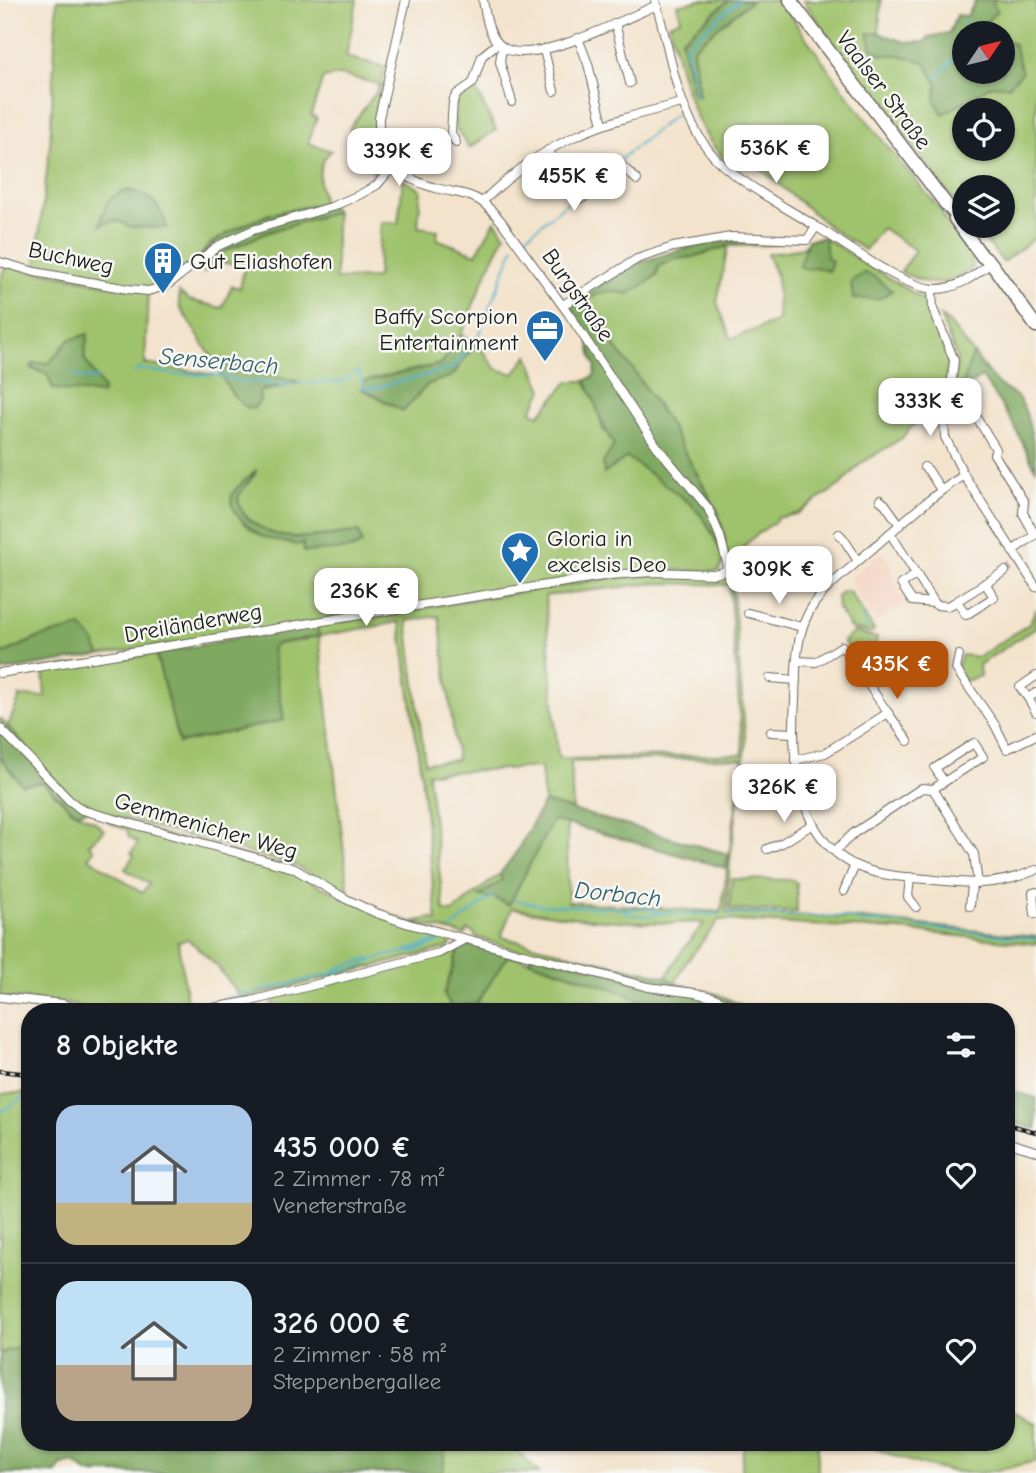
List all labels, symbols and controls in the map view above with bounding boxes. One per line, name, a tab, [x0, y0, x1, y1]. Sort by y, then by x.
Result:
north arrow	[952, 21, 1015, 84]
map controls	[952, 21, 1015, 238]
street label: Vaalser Straße	[831, 26, 937, 154]
button: locate	[952, 98, 1015, 161]
pin: 536K €	[719, 125, 833, 185]
pin: 339K €	[342, 128, 456, 188]
text: 536K €	[740, 134, 812, 161]
text: 339K €	[363, 137, 435, 164]
pin: 455K €	[517, 154, 631, 213]
text: 455K €	[538, 162, 610, 189]
button: layers	[952, 175, 1015, 238]
street label: Buchweg	[26, 236, 116, 280]
building icon: Gut Eliashofen	[142, 240, 184, 295]
street label: Burgstraße	[536, 243, 620, 347]
place label: Gut Eliashofen	[190, 248, 333, 275]
place label: Baffy Scorpion Entertainment	[374, 303, 519, 356]
office icon: Baffy Scorpion Entertainment	[524, 308, 566, 363]
water label: Senserbach	[158, 342, 280, 380]
pin: 333K €	[873, 378, 987, 438]
text: 333K €	[894, 387, 966, 414]
place label: Gloria in excelsis Deo	[547, 525, 667, 578]
place icon: Gloria in excelsis Deo	[499, 530, 541, 585]
pin: 309K €	[722, 546, 836, 606]
text: 309K €	[742, 555, 816, 582]
pin: 236K €	[309, 568, 423, 628]
text: 236K €	[330, 577, 402, 604]
street label: Dreiländerweg	[122, 598, 264, 648]
pin: 435K €	[840, 642, 954, 701]
text: 435K €	[861, 650, 933, 677]
pin: 326K €	[727, 764, 841, 824]
text: 326K €	[748, 773, 820, 800]
street label: Gemmenicher Weg	[111, 787, 301, 865]
water label: Dorbach	[573, 876, 663, 912]
icon: filters	[942, 1026, 980, 1064]
text: 8 Objekte	[56, 1028, 178, 1063]
text: 435 000 €	[273, 1130, 411, 1165]
icon: home	[112, 1133, 196, 1217]
icon: heart	[942, 1156, 980, 1194]
text: 2 Zimmer · 78 m²	[273, 1165, 444, 1192]
text: Veneterstraße	[273, 1192, 407, 1219]
text: 326 000 €	[273, 1306, 412, 1341]
icon: home	[112, 1309, 196, 1393]
icon: heart	[942, 1332, 980, 1370]
text: 2 Zimmer · 58 m²	[273, 1341, 446, 1368]
text: Steppenbergallee	[273, 1368, 441, 1395]

